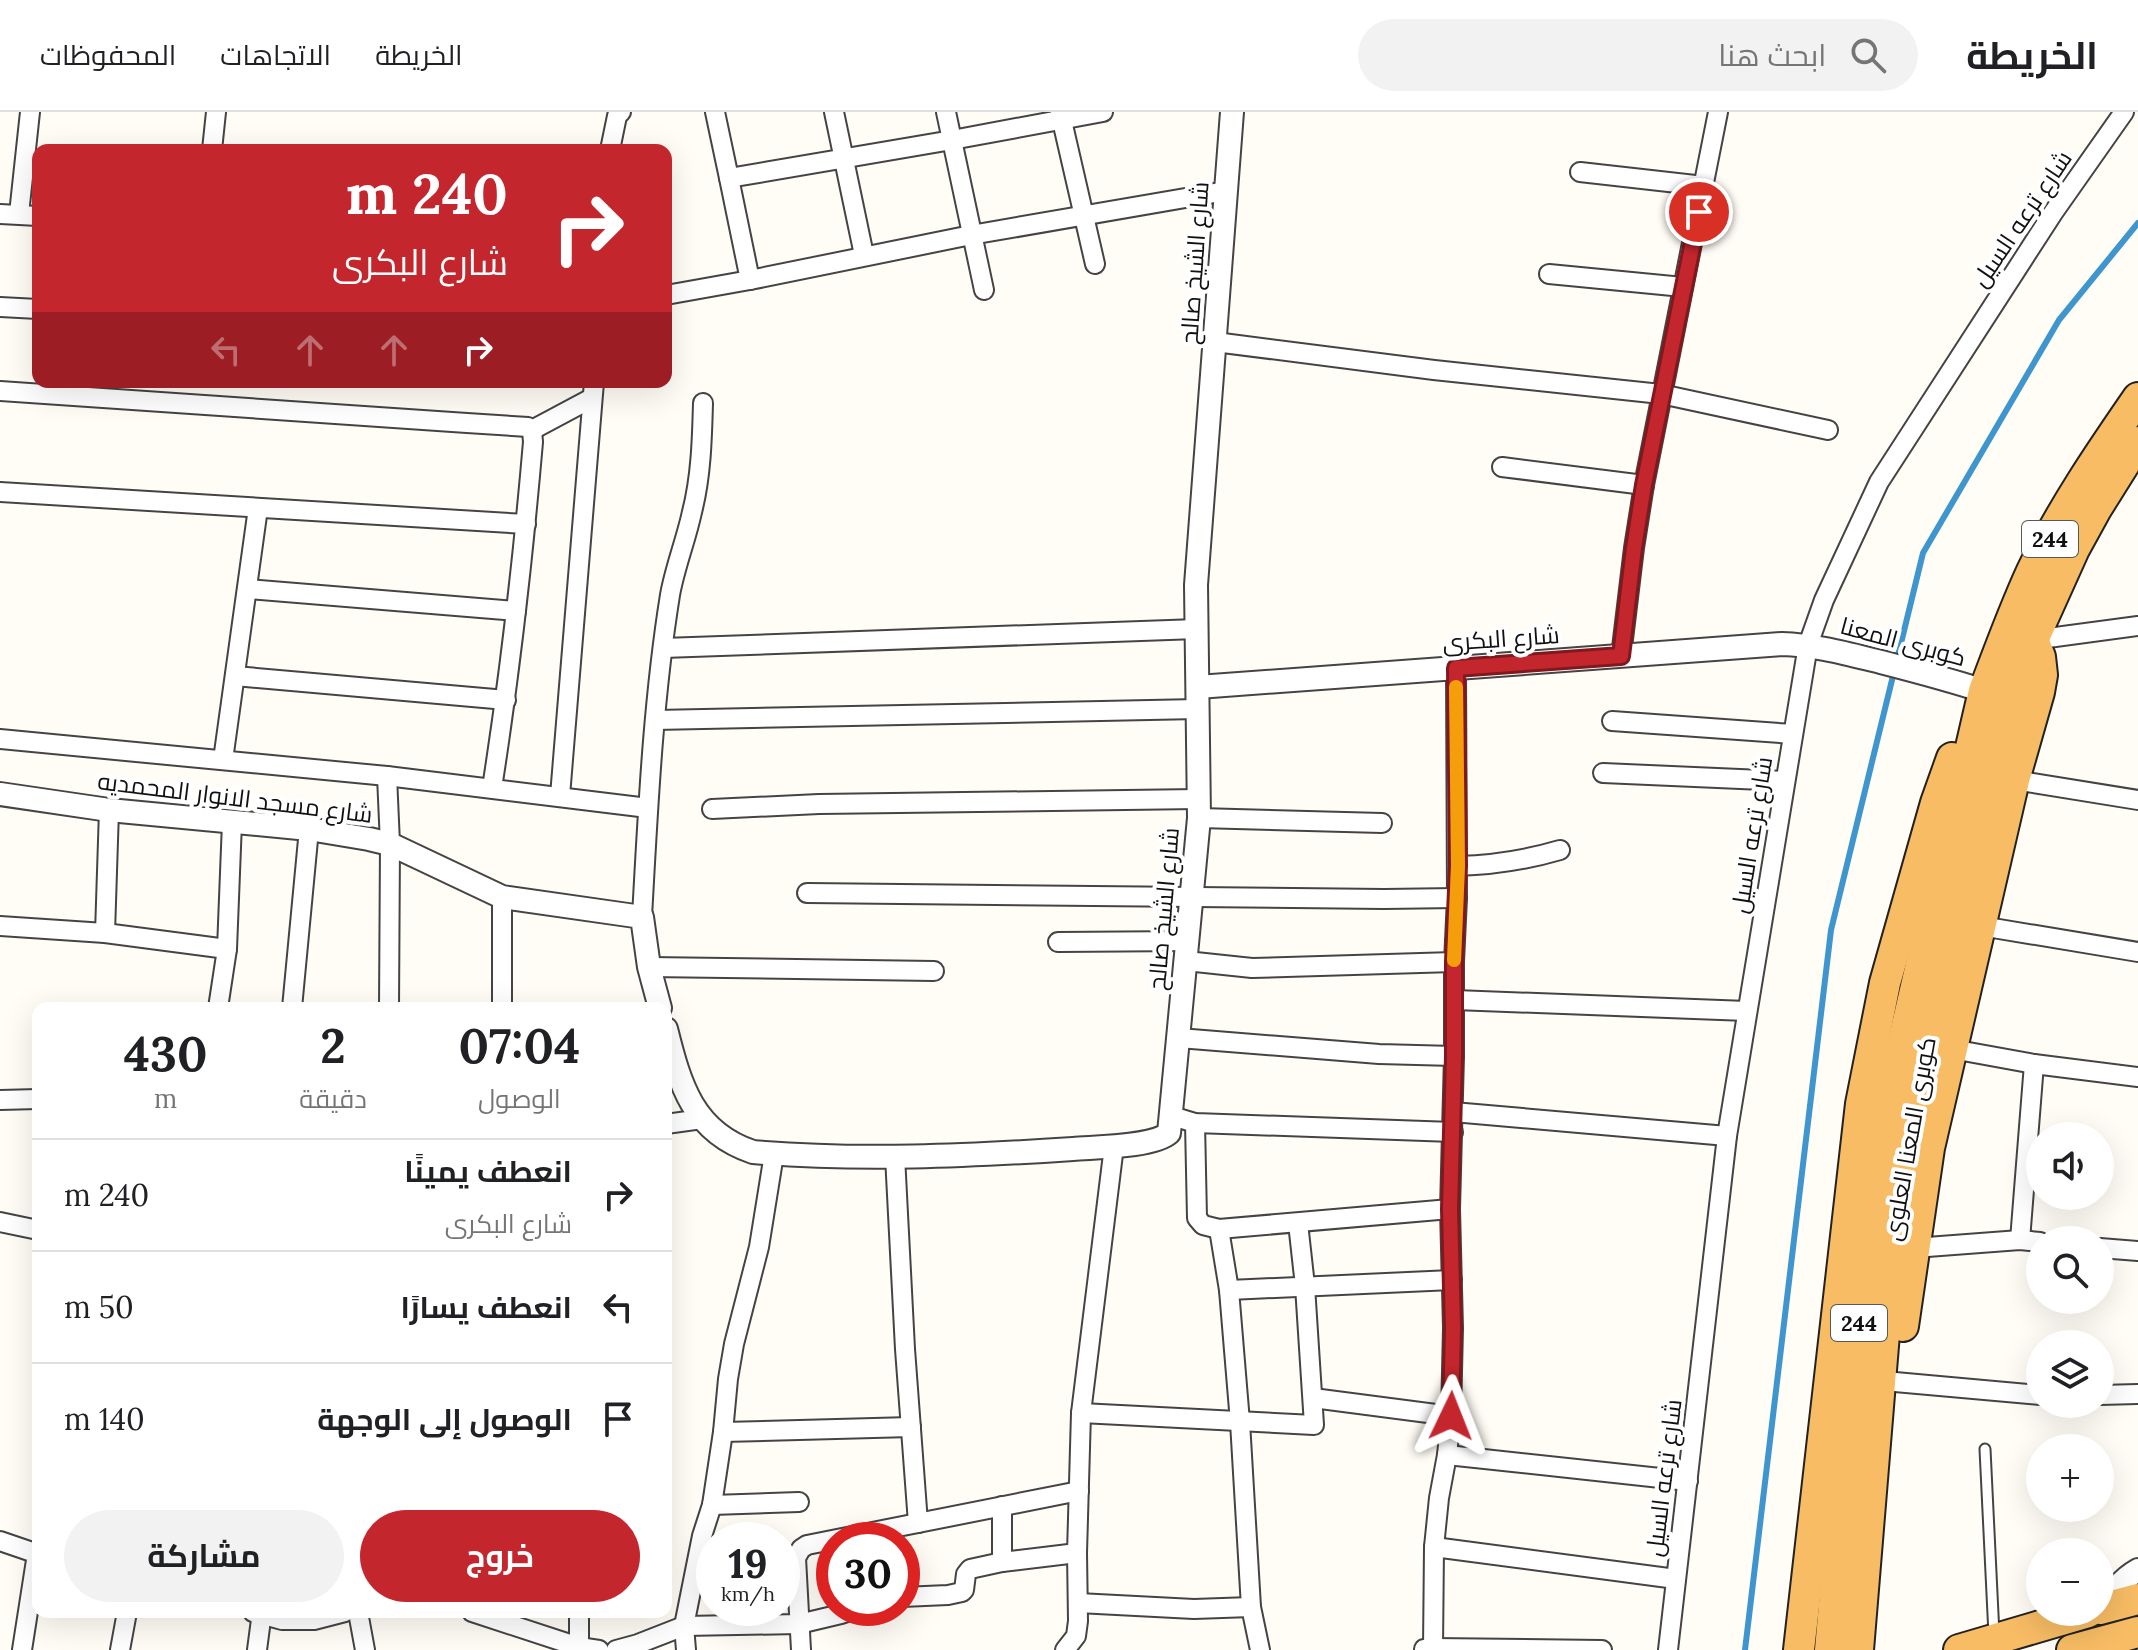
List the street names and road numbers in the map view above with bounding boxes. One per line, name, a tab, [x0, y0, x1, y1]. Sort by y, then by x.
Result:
street label: شارع ترعه السيل	[1964, 144, 2080, 294]
street label: شارع الشيخ صالح	[1173, 180, 1217, 346]
road number: 244	[2022, 521, 2078, 557]
street label: كوبرى المعنا	[1837, 610, 1969, 673]
street label: شارع البكرى	[1441, 619, 1561, 659]
street label: شارع ترعه السيل	[1724, 754, 1780, 916]
street label: شارع مسجد الانوار المحمديه	[96, 765, 374, 831]
street label: شارع الشيخ صالح	[1141, 826, 1187, 992]
street label: كوبرى المعنا العلوى	[1876, 1035, 1943, 1243]
road number: 244	[1831, 1305, 1887, 1341]
street label: شارع ترعه السيل	[1638, 1397, 1690, 1559]

